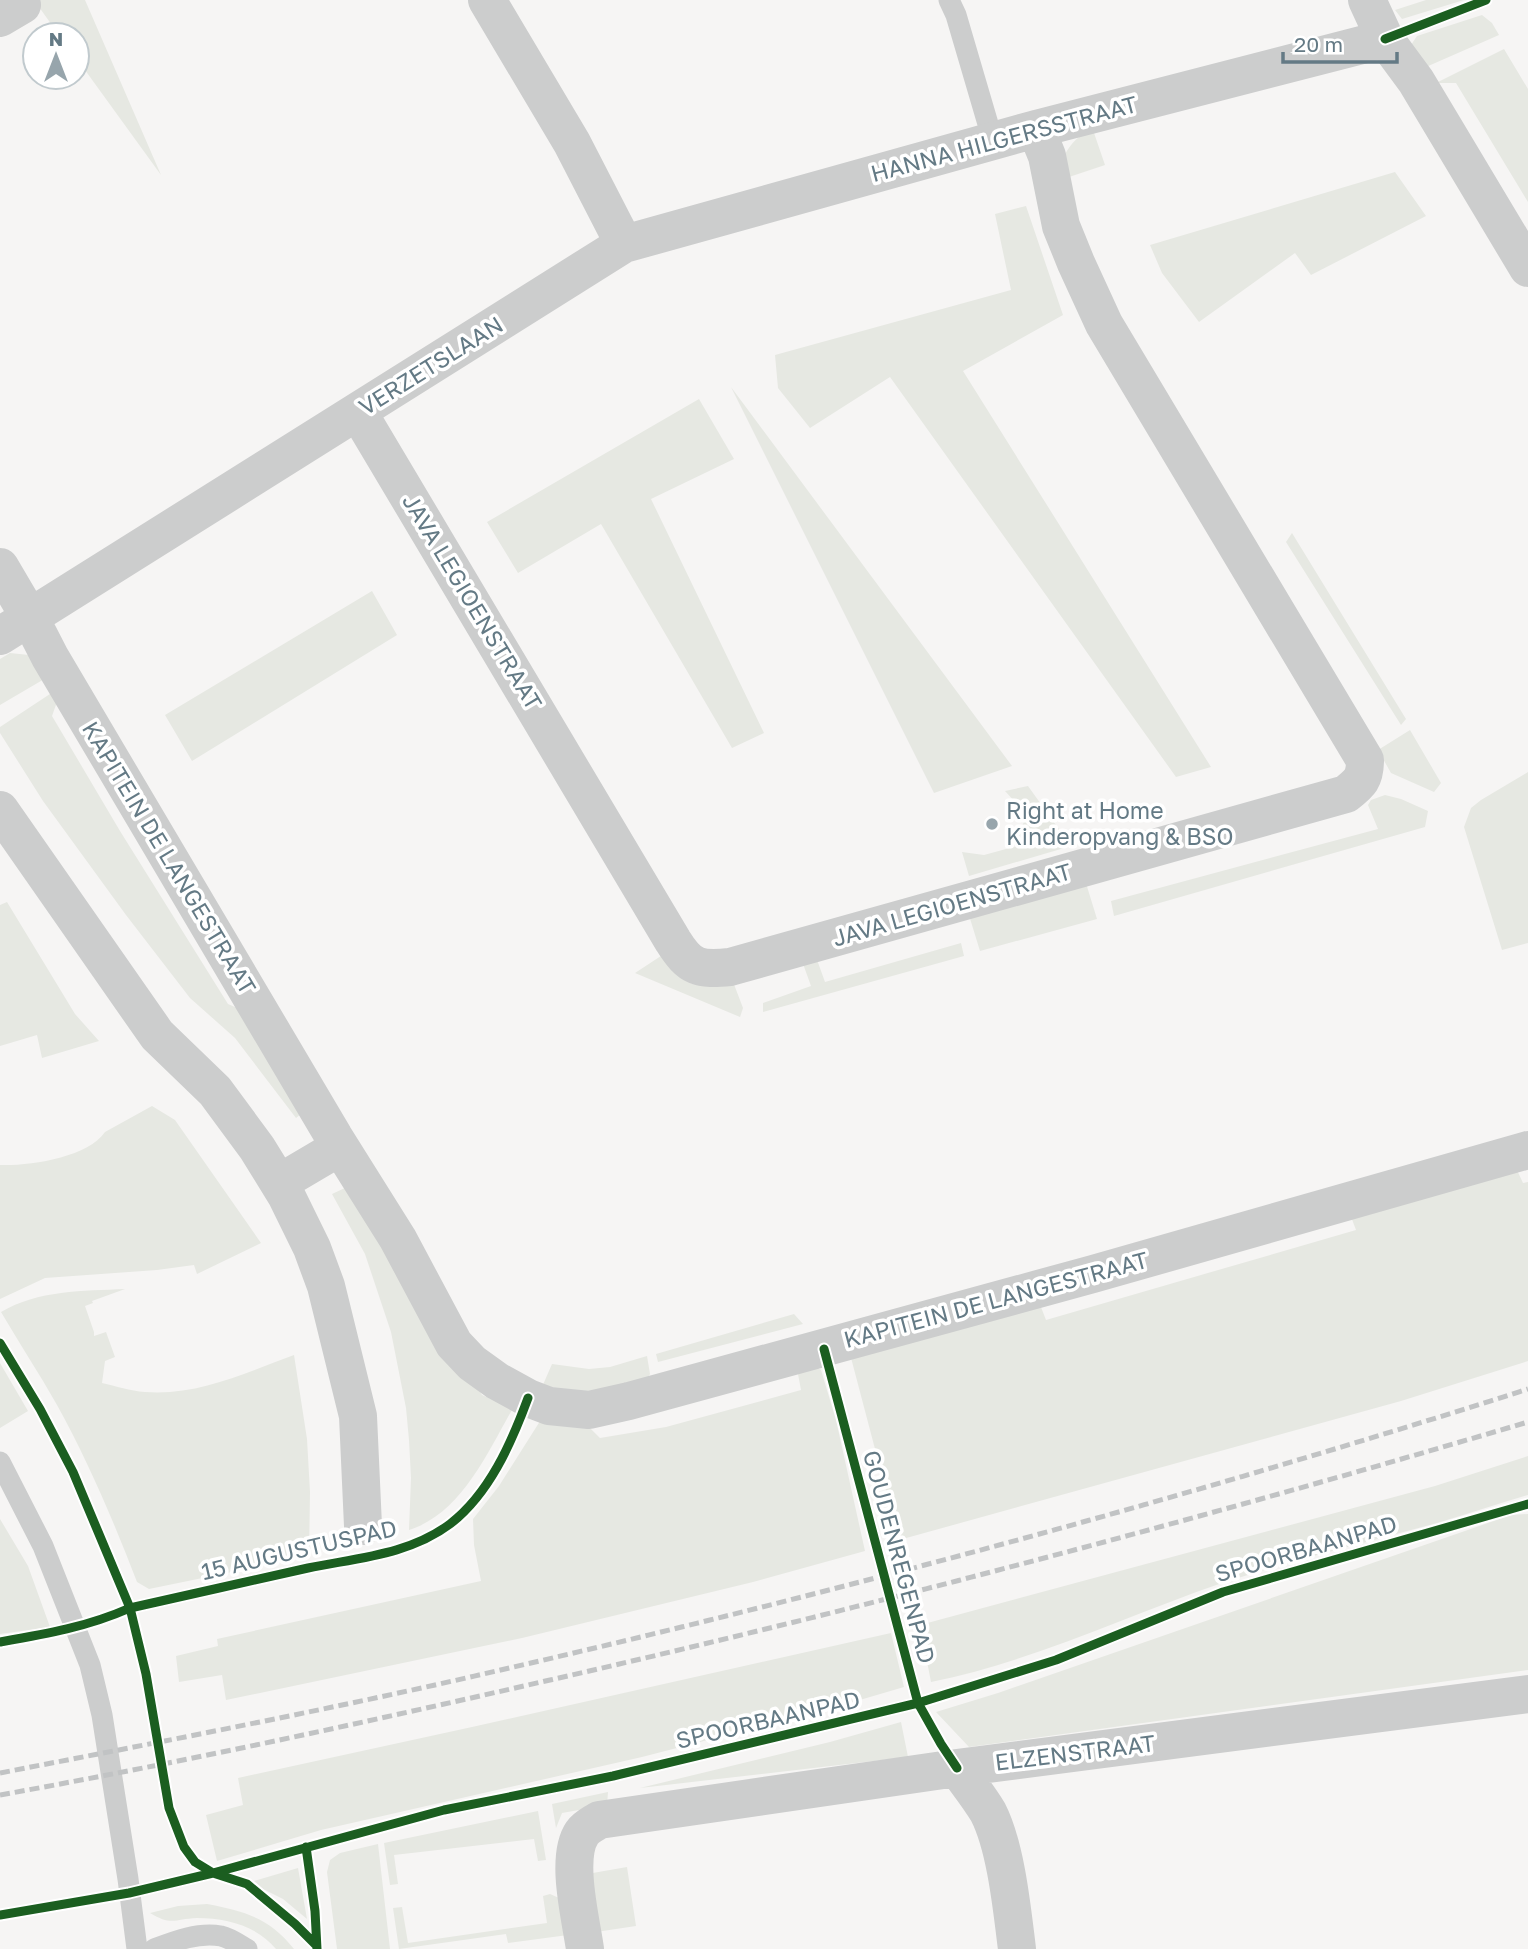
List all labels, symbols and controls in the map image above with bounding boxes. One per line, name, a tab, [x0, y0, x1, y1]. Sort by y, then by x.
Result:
north arrow	[21, 21, 91, 91]
scale bar	[1283, 21, 1397, 65]
text: N	[49, 27, 63, 50]
text: 20 m	[1294, 31, 1343, 57]
street label: HANNA HILGERSSTRAAT	[867, 89, 1140, 187]
street label: VERZETSLAAN	[353, 310, 508, 421]
street label: JAVA LEGIOENSTRAAT	[397, 488, 548, 715]
street label: KAPITEIN DE LANGESTRAAT	[77, 716, 263, 999]
place label: Right at Home Kinderopvang & BSO	[1006, 796, 1233, 850]
marker: Right at Home Kinderopvang & BSO	[984, 816, 1000, 832]
street label: JAVA LEGIOENSTRAAT	[829, 857, 1074, 952]
street label: KAPITEIN DE LANGESTRAAT	[841, 1245, 1151, 1353]
street label: GOUDENREGENPAD	[858, 1447, 942, 1666]
street label: SPOORBAANPAD	[1212, 1509, 1400, 1587]
street label: 15 AUGUSTUSPAD	[198, 1513, 399, 1585]
street label: SPOORBAANPAD	[673, 1684, 862, 1754]
street label: ELZENSTRAAT	[993, 1728, 1156, 1776]

